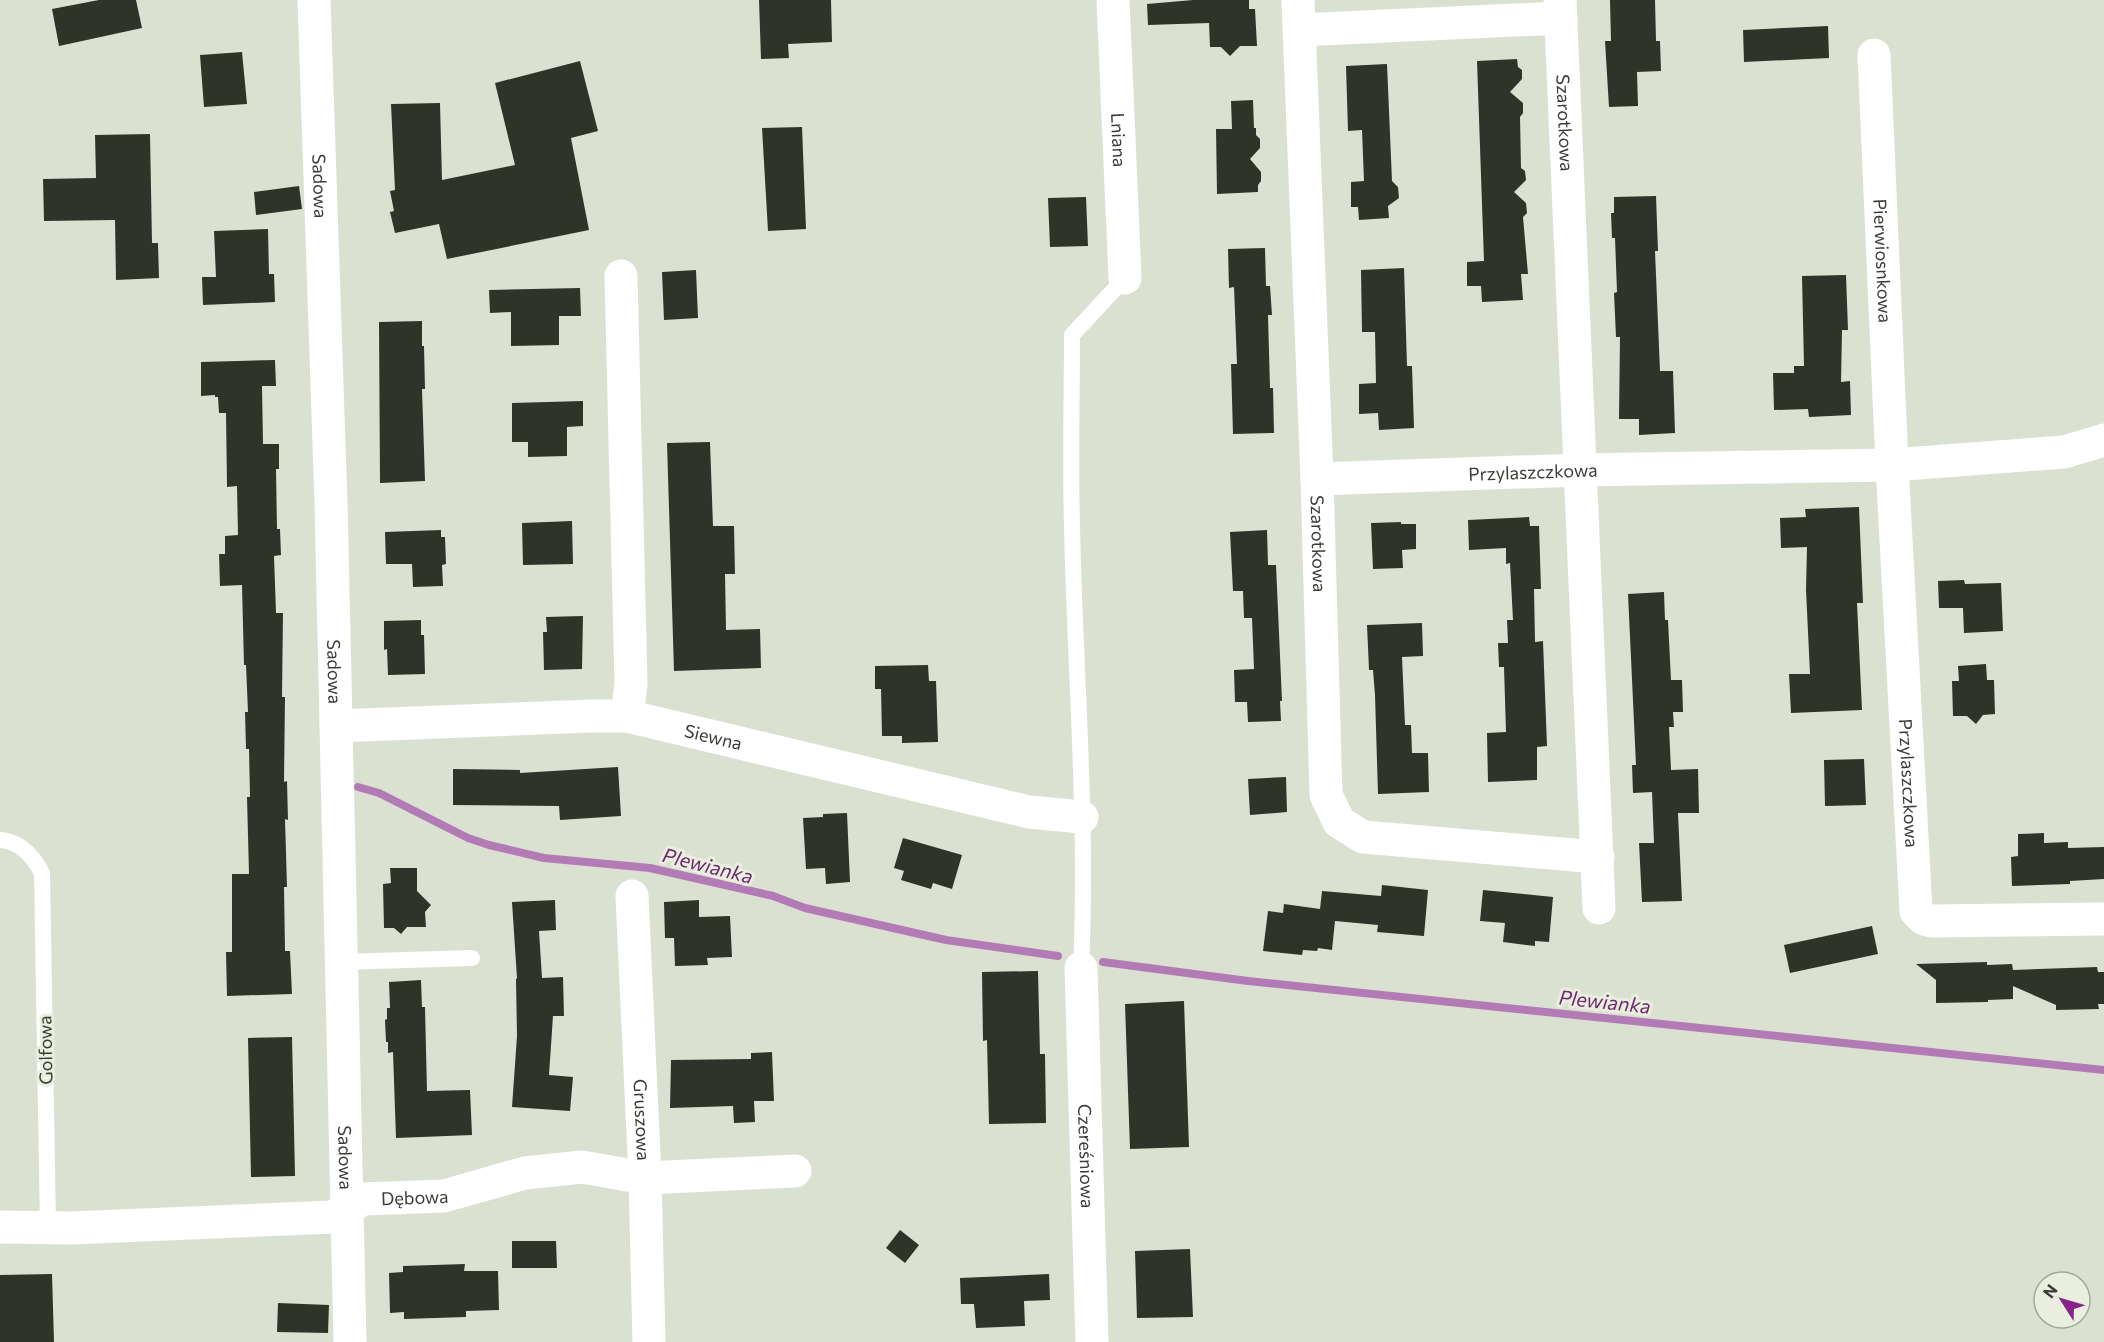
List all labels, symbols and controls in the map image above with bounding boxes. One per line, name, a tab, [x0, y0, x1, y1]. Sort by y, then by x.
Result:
street label: Szarotkowa	[1552, 74, 1578, 172]
street label: Lniana	[1107, 112, 1131, 168]
street label: Sadowa	[308, 153, 332, 218]
street label: Pierwiosnkowa	[1869, 198, 1897, 323]
street label: Przylaszczkowa	[1468, 459, 1598, 485]
street label: Szarotkowa	[1306, 495, 1331, 593]
street label: Sadowa	[323, 639, 347, 704]
street label: Przylaszczkowa	[1895, 718, 1924, 848]
street label: Siewna	[682, 719, 744, 754]
water label: Plewianka	[660, 842, 756, 888]
water label: Plewianka	[1558, 984, 1652, 1018]
street label: Golfowa	[33, 1015, 57, 1085]
street label: Gruszowa	[629, 1078, 655, 1161]
street label: Czereśniowa	[1074, 1103, 1099, 1208]
street label: Sadowa	[334, 1125, 358, 1190]
street label: Dębowa	[381, 1185, 449, 1209]
north arrow	[2032, 1270, 2092, 1330]
text: N	[2038, 1280, 2061, 1301]

